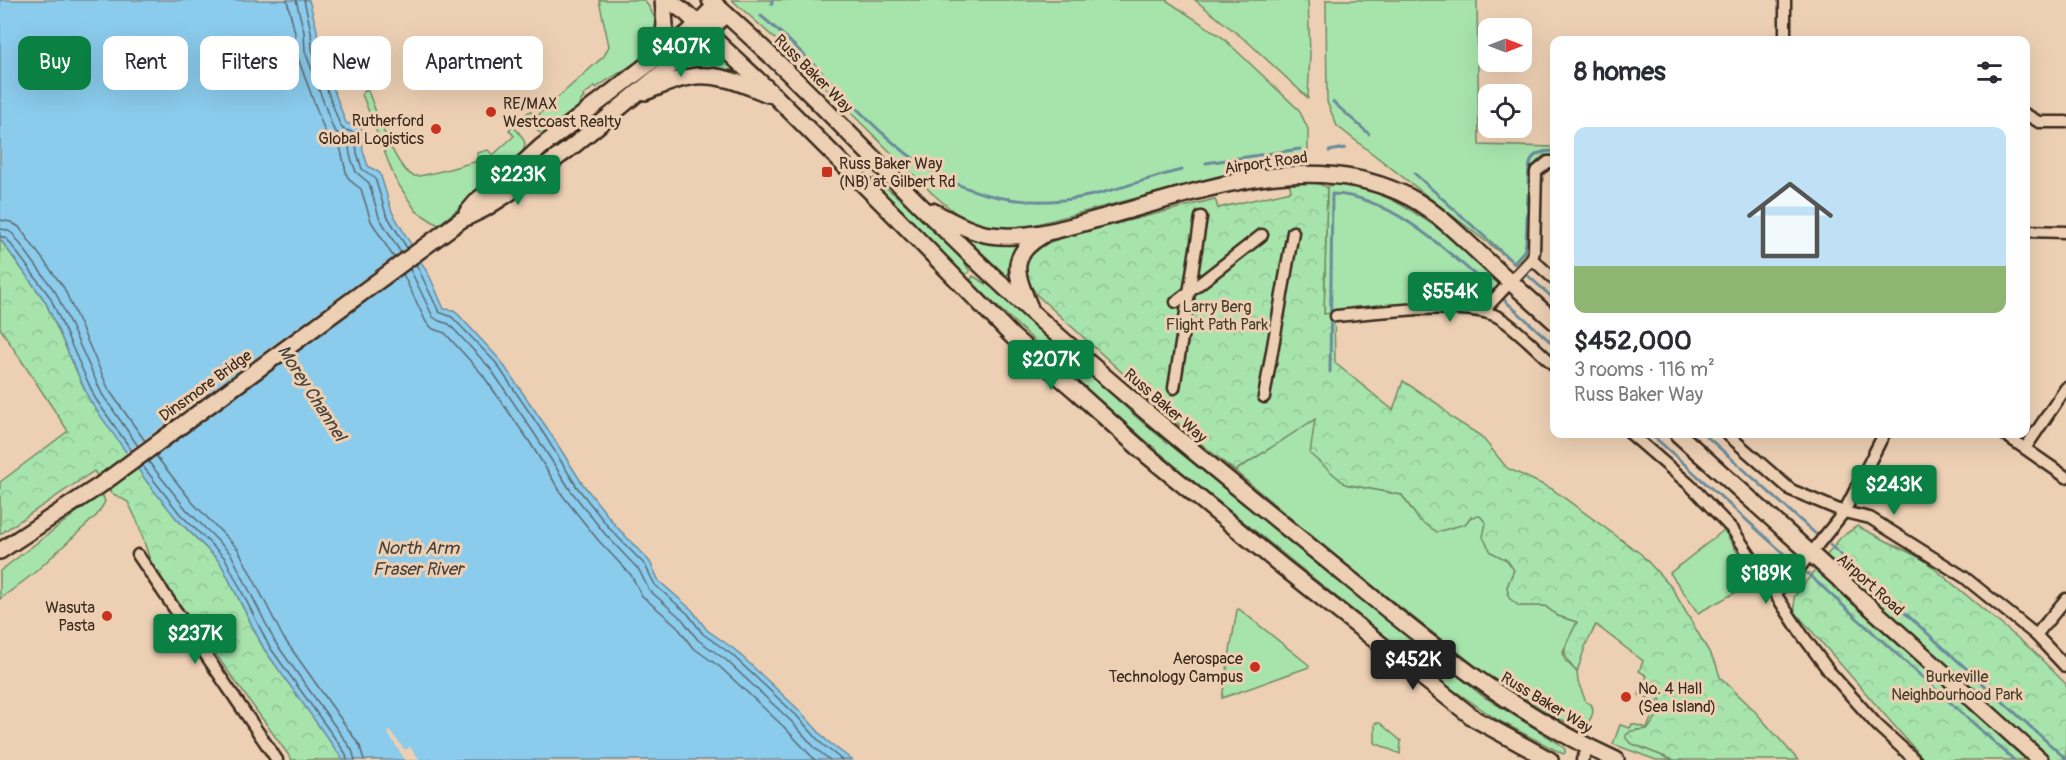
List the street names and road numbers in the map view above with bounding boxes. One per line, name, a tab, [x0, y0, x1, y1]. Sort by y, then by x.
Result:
street label: Russ Baker Way	[770, 30, 857, 117]
street label: Airport Road	[1223, 147, 1309, 179]
street label: Dinsmore Bridge	[155, 345, 256, 426]
street label: Russ Baker Way	[1120, 364, 1211, 447]
street label: Airport Road	[1832, 549, 1908, 620]
street label: Russ Baker Way	[1497, 668, 1596, 738]

